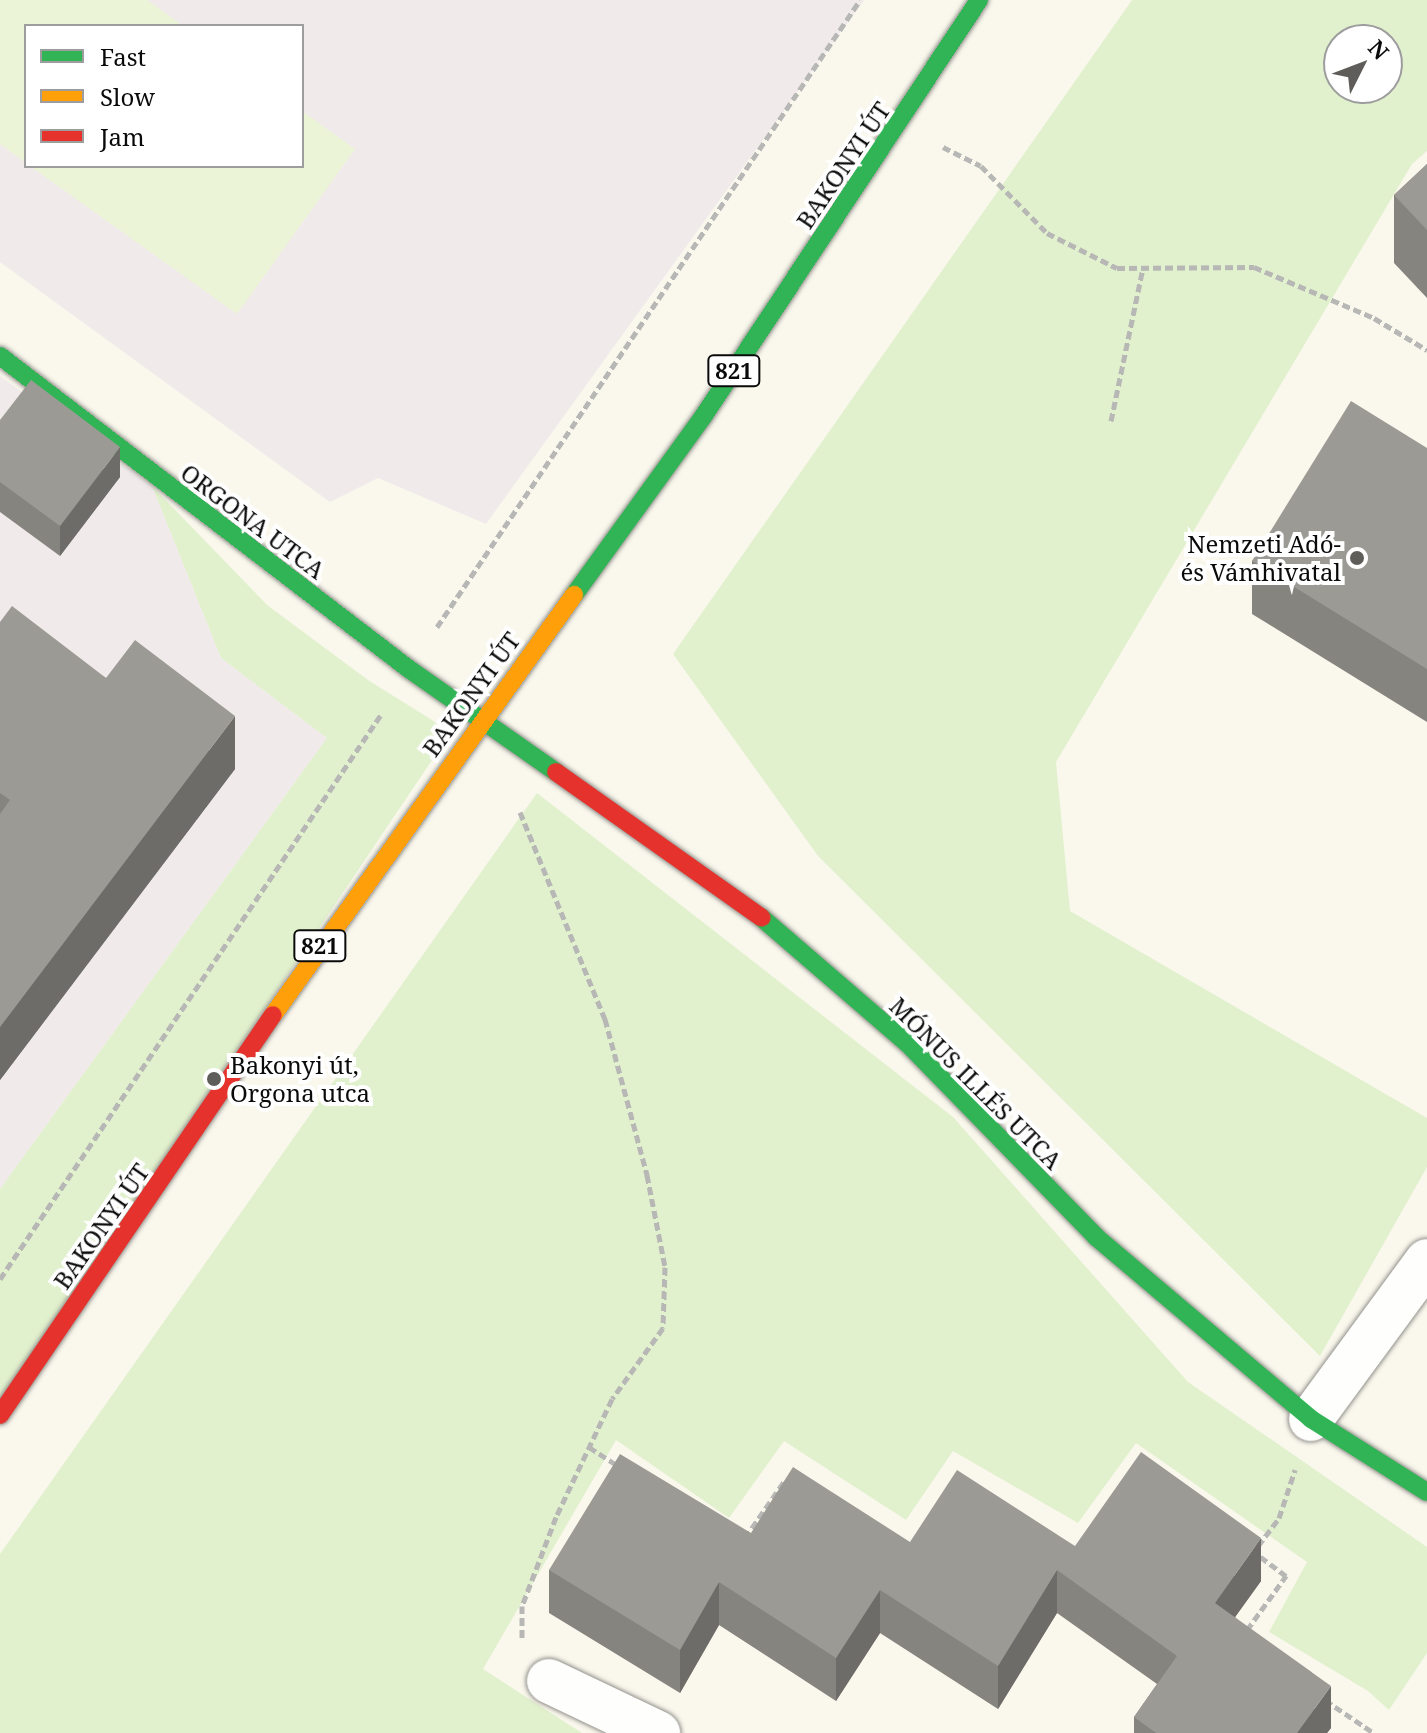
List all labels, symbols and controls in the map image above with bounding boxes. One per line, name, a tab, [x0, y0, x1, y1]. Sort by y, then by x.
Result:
legend	[24, 24, 304, 168]
north arrow	[1323, 24, 1403, 104]
text: N	[1362, 33, 1396, 66]
text: Fast	[100, 40, 146, 73]
text: Slow	[100, 80, 155, 113]
street label: BAKONYI ÚT	[790, 96, 896, 234]
text: Jam	[100, 120, 145, 153]
road number: 821	[706, 353, 762, 389]
street label: ORGONA UTCA	[175, 458, 331, 584]
place label: Nemzeti Adó- és Vámhivatal	[1180, 530, 1341, 586]
marker: Nemzeti Adó- és Vámhivatal	[1348, 549, 1366, 567]
street label: BAKONYI ÚT	[416, 626, 526, 762]
road number: 821	[292, 928, 348, 964]
street label: MÓNUS ILLÉS UTCA	[884, 991, 1068, 1175]
place label: Bakonyi út, Orgona utca	[230, 1051, 370, 1107]
marker: Bakonyi út, Orgona utca	[205, 1070, 223, 1088]
street label: BAKONYI ÚT	[47, 1158, 155, 1294]

